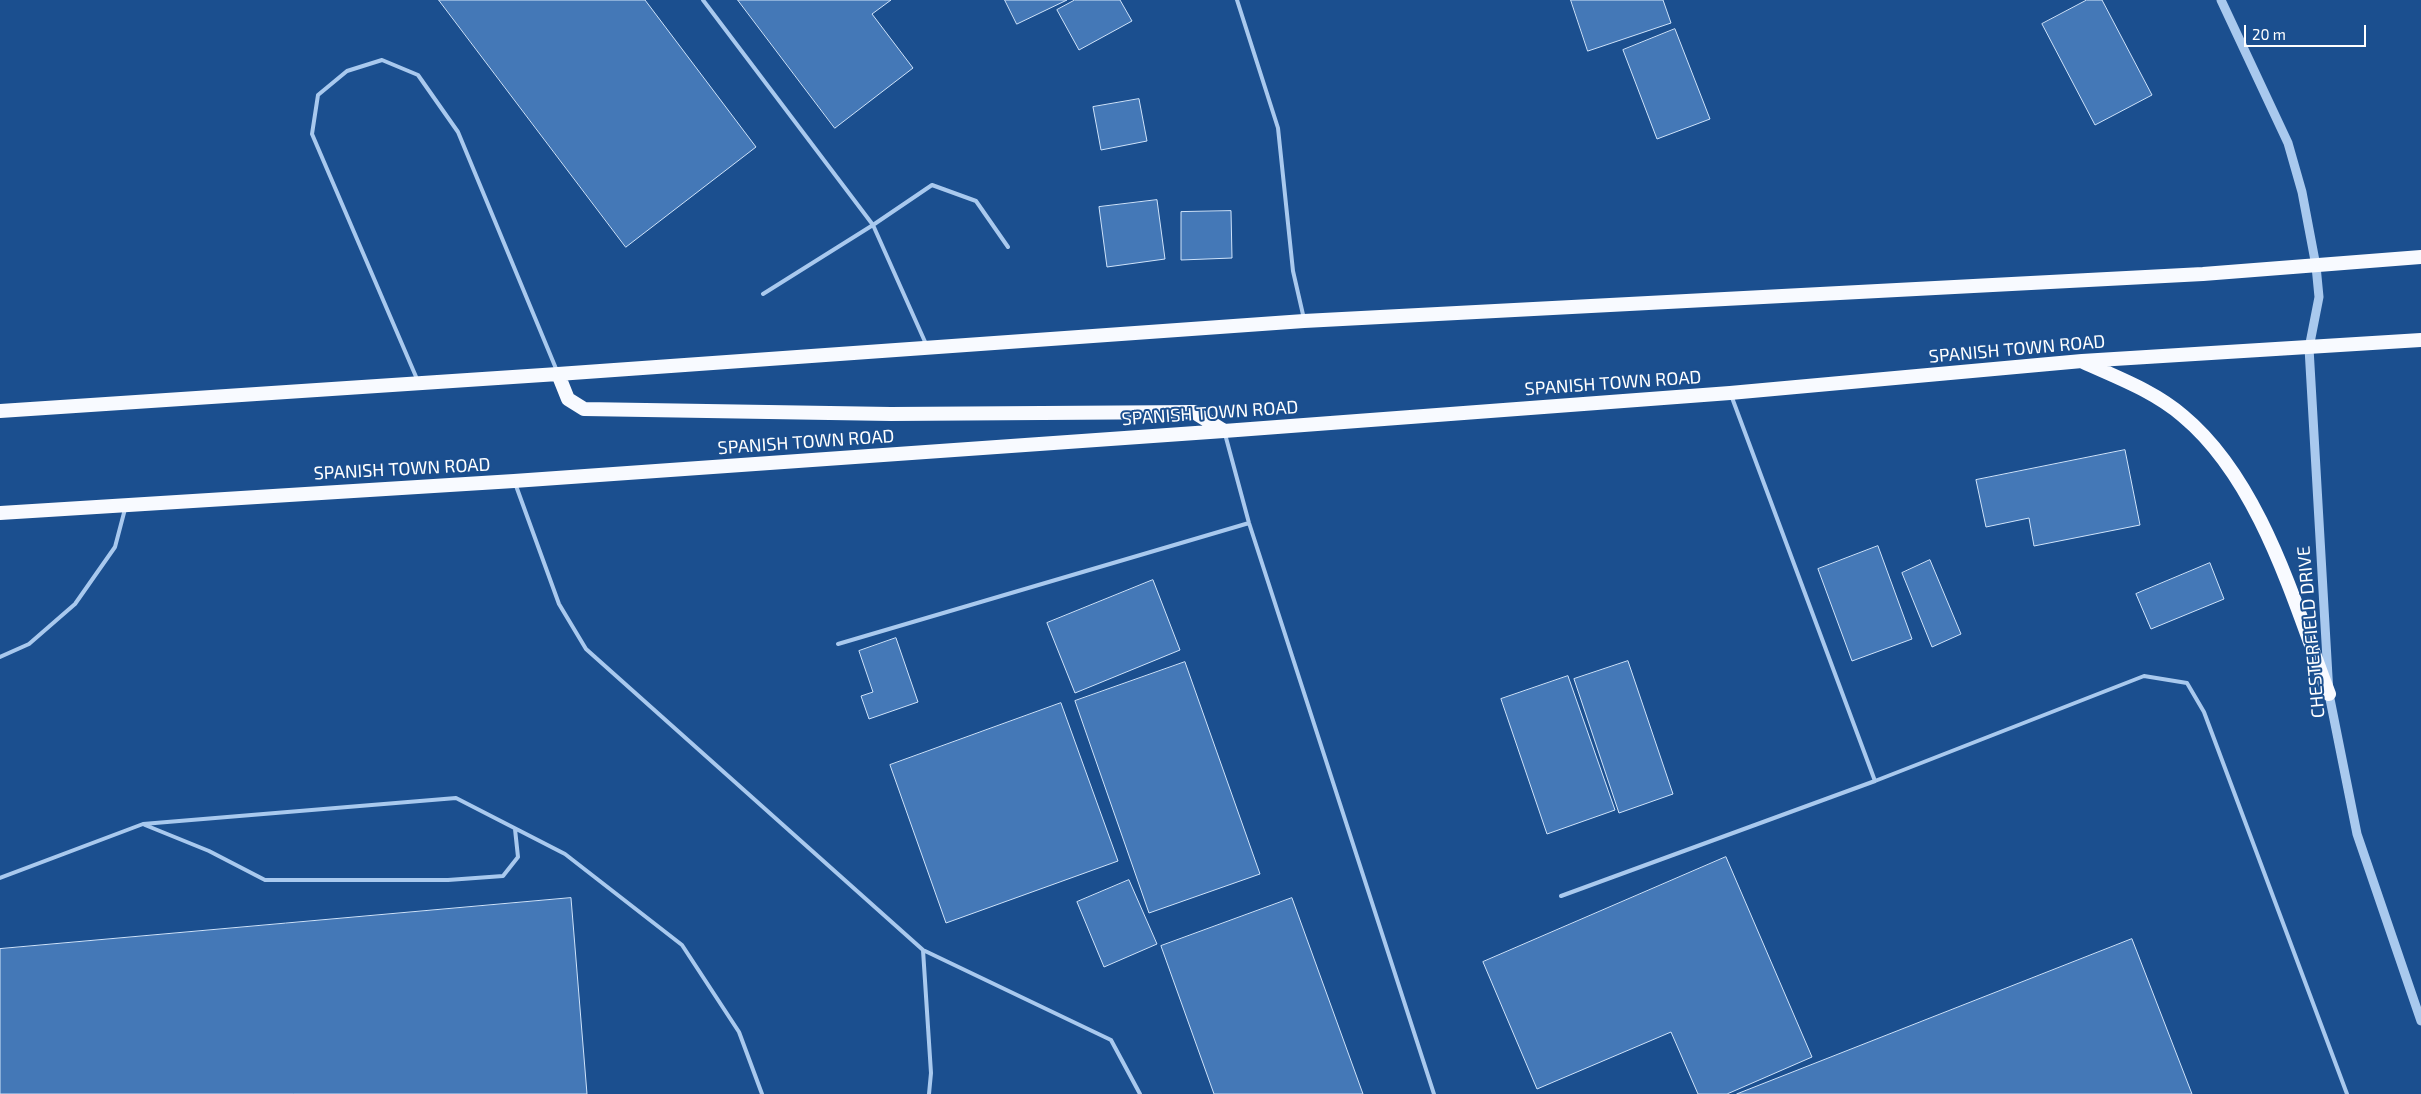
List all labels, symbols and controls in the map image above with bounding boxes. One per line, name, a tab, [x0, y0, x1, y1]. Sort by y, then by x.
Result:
scale bar	[2246, 15, 2368, 47]
text: 20 m	[2252, 25, 2286, 43]
street label: SPANISH TOWN ROAD	[1928, 331, 2106, 367]
street label: SPANISH TOWN ROAD	[1524, 366, 1702, 400]
street label: SPANISH TOWN ROAD	[1121, 396, 1299, 430]
street label: SPANISH TOWN ROAD	[717, 425, 895, 459]
street label: SPANISH TOWN ROAD	[313, 454, 491, 484]
street label: CHESTERFIELD DRIVE	[2293, 545, 2329, 719]

